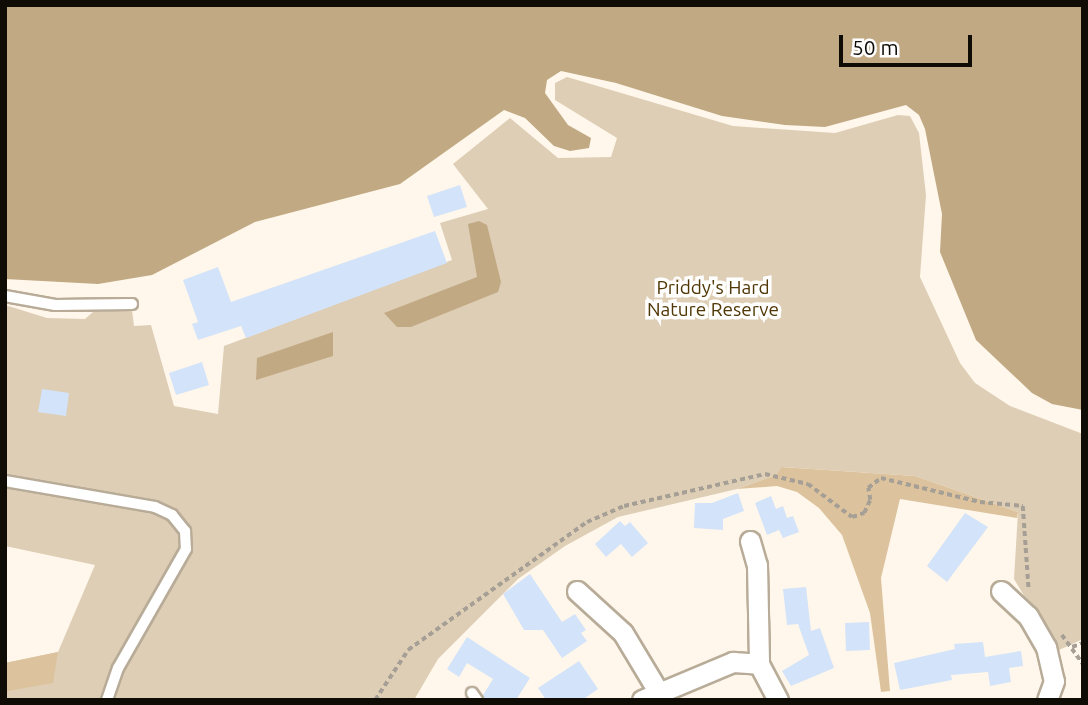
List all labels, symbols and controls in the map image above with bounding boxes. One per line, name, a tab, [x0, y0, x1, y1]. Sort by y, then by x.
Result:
scale bar	[843, 21, 976, 65]
text: 50 m	[852, 35, 899, 59]
park label: Priddy's Hard Nature Reserve	[647, 277, 779, 321]

